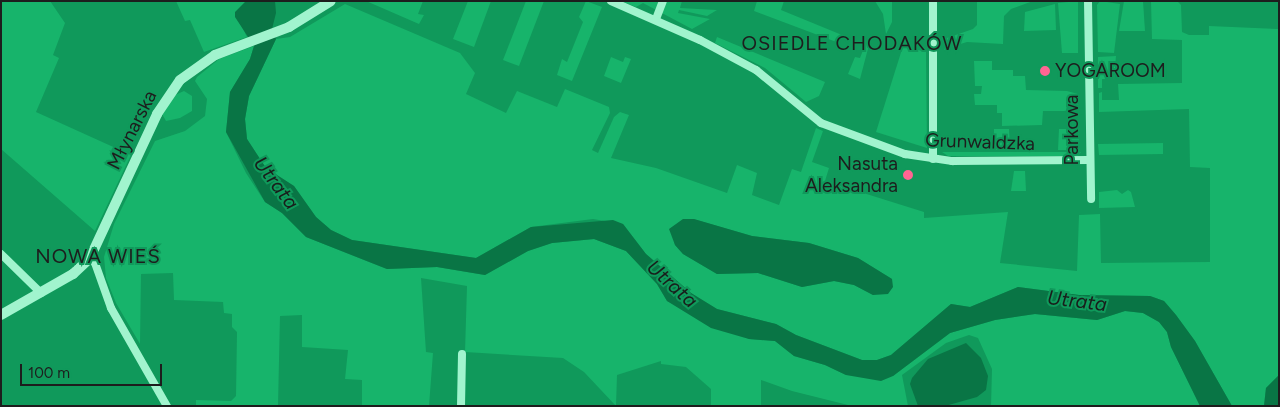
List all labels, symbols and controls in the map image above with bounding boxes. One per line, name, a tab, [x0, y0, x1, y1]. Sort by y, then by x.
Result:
district label: OSIEDLE CHODAKÓW	[740, 31, 964, 55]
place label: YOGAROOM	[1055, 60, 1166, 82]
marker: YOGAROOM	[1039, 65, 1051, 77]
street label: Młynarska	[102, 87, 162, 173]
street label: Parkowa	[1061, 94, 1083, 166]
street label: Grunwaldzka	[925, 129, 1035, 155]
water label: Utrata	[248, 152, 304, 214]
place label: Nasuta Aleksandra	[805, 153, 898, 197]
marker: Nasuta Aleksandra	[902, 169, 914, 181]
district label: NOWA WIEŚ	[34, 244, 162, 268]
water label: Utrata	[642, 255, 702, 313]
water label: Utrata	[1046, 285, 1108, 317]
scale bar	[22, 354, 165, 386]
text: 100 m	[28, 364, 70, 382]

